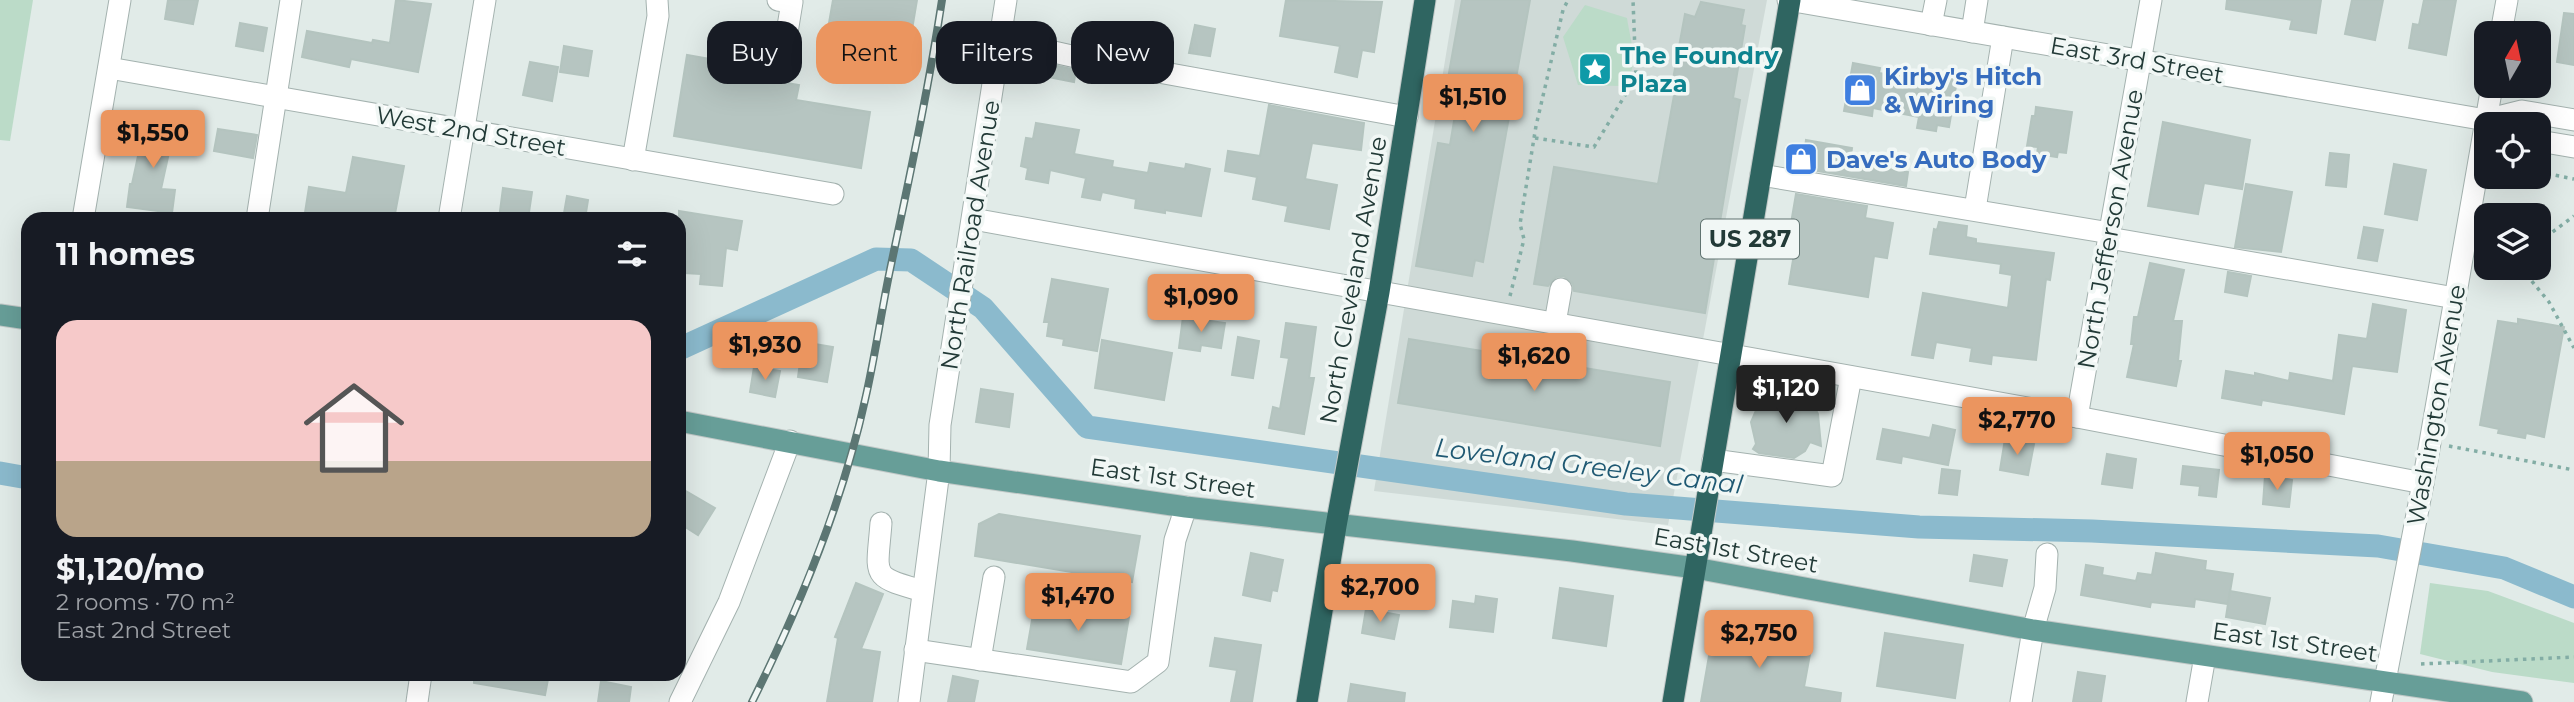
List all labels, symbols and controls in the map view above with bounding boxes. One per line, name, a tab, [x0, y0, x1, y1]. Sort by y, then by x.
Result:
chip: Buy	[707, 21, 802, 84]
chip: Rent	[816, 21, 922, 84]
chip: Filters	[936, 21, 1057, 84]
chip: New	[1071, 21, 1174, 84]
north arrow	[2474, 21, 2552, 98]
map controls	[2474, 21, 2551, 280]
street label: East 3rd Street	[2048, 30, 2226, 90]
place label: The Foundry Plaza	[1620, 41, 1779, 98]
place icon: The Foundry Plaza	[1576, 50, 1614, 88]
place label: Kirby's Hitch & Wiring	[1884, 62, 2042, 119]
shop icon: Kirby's Hitch & Wiring	[1841, 71, 1879, 109]
pin: $1,510	[1416, 74, 1530, 134]
text: $1,510	[1439, 83, 1507, 111]
street label: North Jefferson Avenue	[2071, 87, 2149, 371]
street label: North Railroad Avenue	[934, 98, 1006, 372]
street label: West 2nd Street	[374, 100, 569, 162]
pin: $1,550	[96, 110, 210, 170]
button: locate	[2474, 112, 2551, 189]
text: $1,550	[117, 119, 189, 147]
street label: North Cleveland Avenue	[1313, 134, 1393, 426]
shop icon: Dave's Auto Body	[1782, 140, 1820, 178]
place label: Dave's Auto Body	[1826, 145, 2047, 174]
button: layers	[2474, 203, 2551, 280]
road number: US 287	[1701, 220, 1799, 258]
icon: filters	[613, 235, 651, 273]
text: 11 homes	[56, 236, 195, 273]
pin: $1,090	[1144, 274, 1258, 334]
street label: Washington Avenue	[2401, 282, 2471, 528]
text: $1,090	[1163, 283, 1239, 311]
pin: $1,930	[708, 322, 822, 382]
text: $1,930	[728, 331, 802, 359]
pin: $1,620	[1477, 334, 1591, 393]
text: $1,620	[1497, 342, 1571, 370]
icon: home	[291, 365, 417, 491]
pin: $1,120	[1729, 366, 1843, 425]
text: $1,120	[1752, 374, 1820, 402]
pin: $2,770	[1960, 398, 2074, 457]
text: $2,770	[1978, 406, 2056, 434]
water label: Loveland Greeley Canal	[1433, 431, 1745, 501]
pin: $1,050	[2220, 433, 2334, 492]
text: $1,050	[2240, 441, 2314, 469]
street label: East 1st Street	[1088, 452, 1258, 504]
street label: East 1st Street	[1651, 521, 1821, 579]
text: $1,120/mo	[56, 551, 204, 588]
pin: $2,700	[1323, 564, 1437, 624]
text: $2,700	[1340, 573, 1420, 601]
pin: $1,470	[1021, 574, 1135, 633]
text: $1,470	[1041, 582, 1115, 610]
text: 2 rooms · 70 m²	[56, 588, 235, 616]
pin: $2,750	[1702, 610, 1816, 670]
text: East 2nd Street	[56, 616, 231, 644]
street label: East 1st Street	[2210, 616, 2380, 668]
text: $2,750	[1720, 619, 1798, 647]

